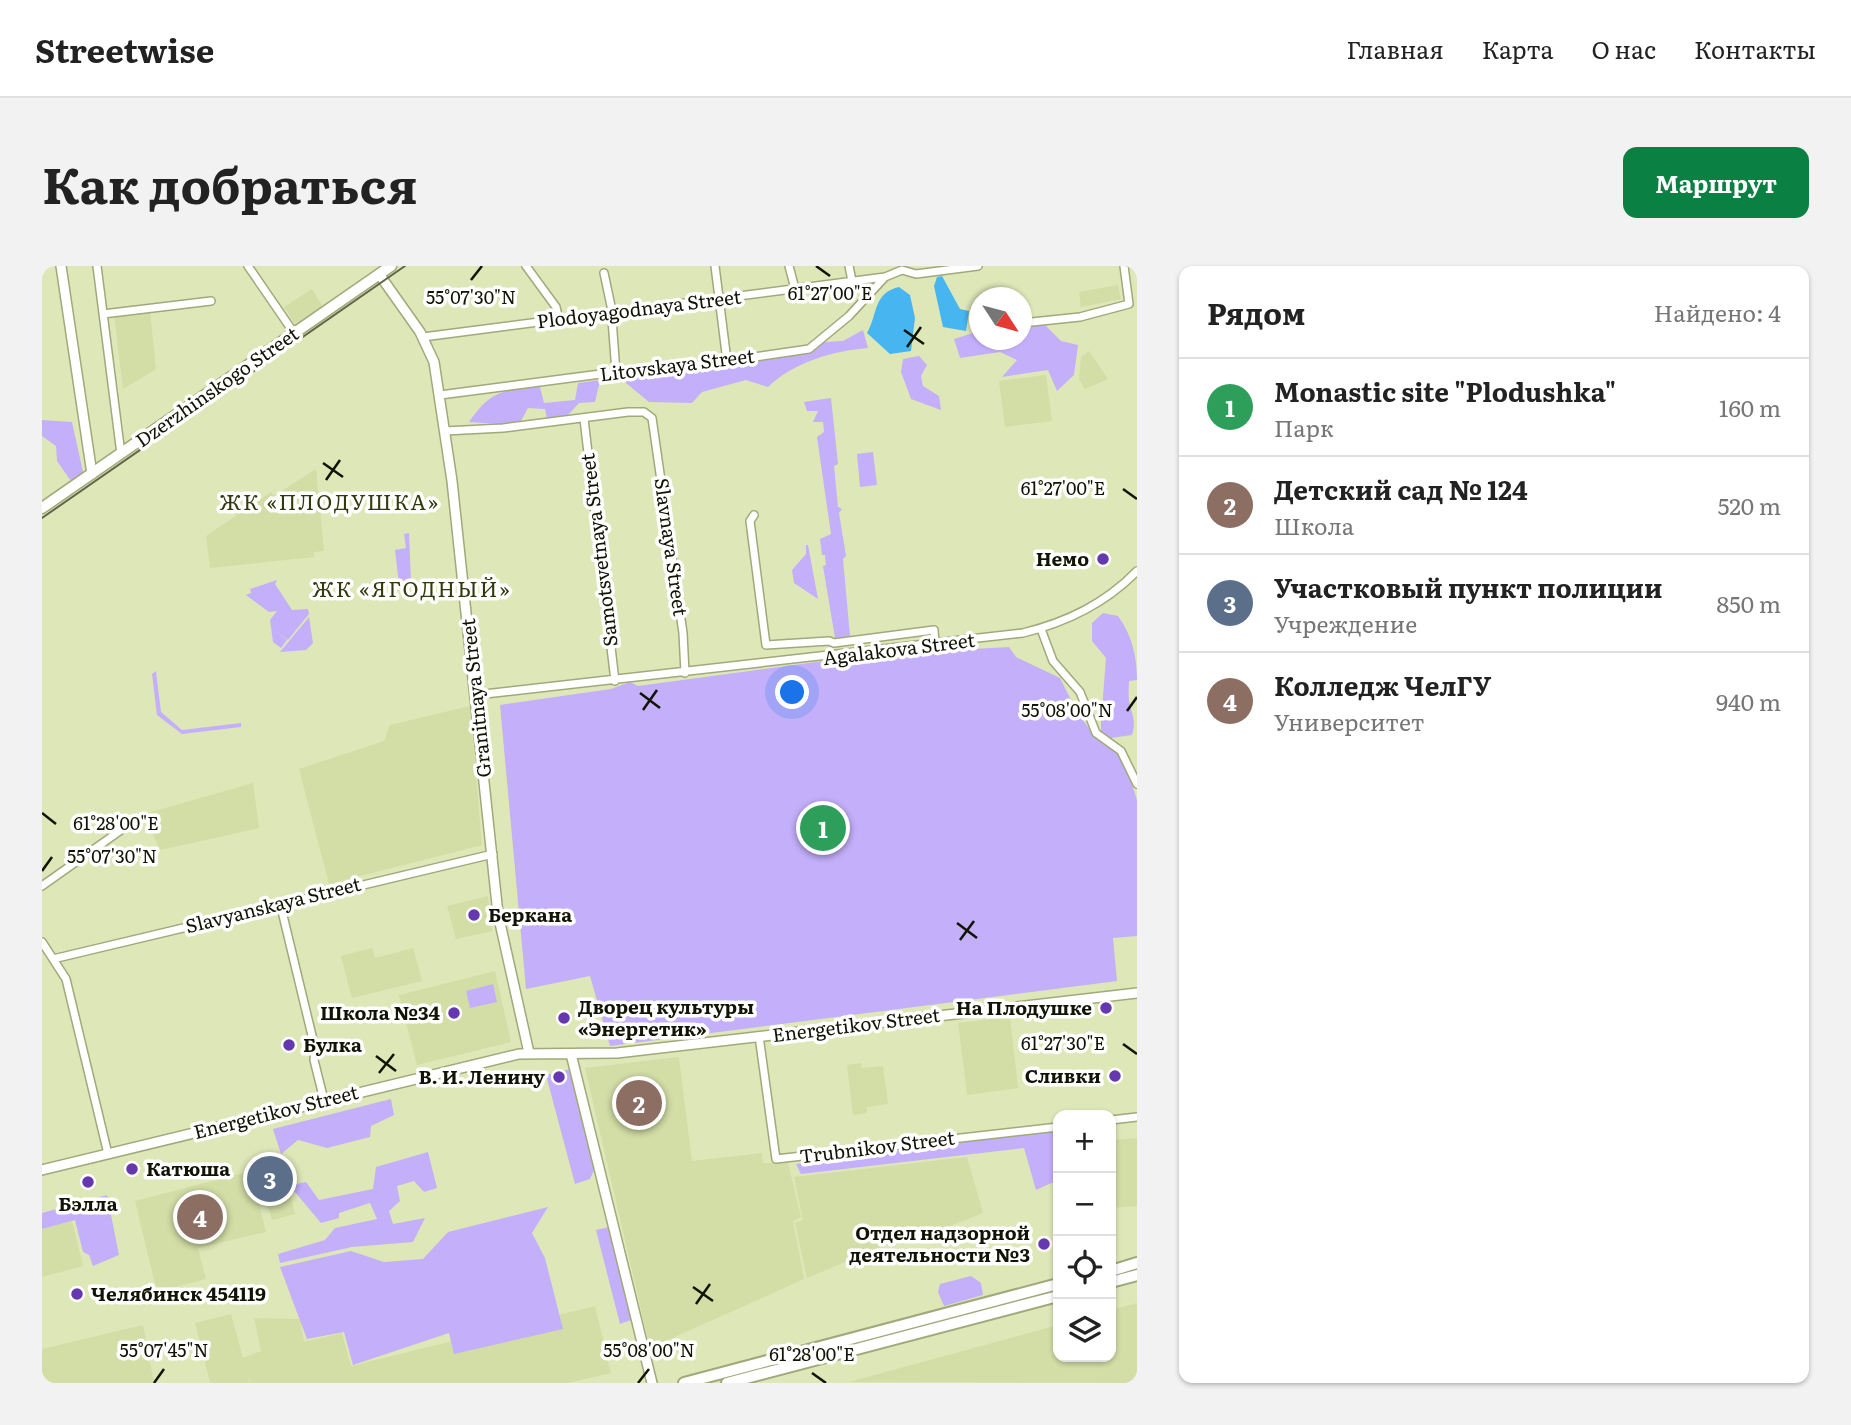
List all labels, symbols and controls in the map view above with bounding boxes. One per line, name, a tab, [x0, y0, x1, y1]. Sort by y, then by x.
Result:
text: Streetwise	[35, 24, 214, 73]
text: Главная	[1346, 31, 1444, 66]
text: Карта	[1482, 31, 1554, 66]
text: О нас	[1592, 31, 1656, 66]
text: Контакты	[1694, 31, 1816, 66]
text: Как добраться	[42, 146, 418, 219]
button: Маршрут	[1623, 147, 1809, 218]
text: 61°27'00"E	[788, 279, 872, 306]
street label: Plodoyagodnaya Street	[535, 282, 743, 334]
text: 55°07'30"N	[426, 283, 516, 310]
north arrow	[969, 287, 1032, 350]
text: Рядом	[1207, 290, 1305, 334]
text: Найдено: 4	[1654, 295, 1781, 329]
street label: Dzerzhinskogo Street	[129, 319, 304, 453]
street label: Litovskaya Street	[598, 341, 756, 387]
text: Monastic site "Plodushka"	[1274, 371, 1616, 410]
text: 1	[1225, 390, 1235, 424]
text: 160 m	[1719, 390, 1781, 424]
text: Парк	[1274, 410, 1334, 444]
street label: Samotsvetnaya Street	[572, 452, 624, 648]
text: Детский сад № 124	[1274, 469, 1528, 508]
text: 61°27'00"E	[1021, 474, 1105, 501]
street label: Slavnaya Street	[648, 476, 696, 618]
district label: ЖК «ПЛОДУШКА»	[220, 485, 440, 516]
text: 2	[1224, 488, 1236, 522]
text: 520 m	[1718, 488, 1781, 522]
text: Школа	[1274, 508, 1354, 542]
place label: Немо	[1036, 544, 1089, 572]
marker: Немо	[1095, 551, 1111, 567]
text: Участковый пункт полиции	[1274, 567, 1663, 606]
district label: ЖК «ЯГОДНЫЙ»	[312, 572, 512, 603]
text: 3	[1224, 586, 1236, 620]
text: 850 m	[1716, 586, 1781, 620]
text: Учреждение	[1274, 606, 1417, 640]
street label: Granitnaya Street	[453, 617, 497, 779]
street label: Agalakova Street	[821, 625, 977, 671]
text: Колледж ЧелГУ	[1274, 665, 1491, 704]
your location	[775, 675, 809, 709]
text: 4	[1223, 684, 1237, 718]
text: 940 m	[1716, 684, 1781, 718]
text: 55°08'00"N	[1021, 696, 1113, 723]
text: Университет	[1274, 704, 1424, 738]
pin: 1	[800, 802, 846, 854]
text: 61°28'00"E	[73, 809, 159, 836]
text: 55°07'30"N	[67, 842, 157, 869]
street label: Slavyanskaya Street	[182, 869, 364, 939]
place label: Беркана	[488, 900, 572, 928]
marker: Беркана	[466, 907, 482, 923]
place label: Дворец культуры «Энергетик»	[578, 992, 754, 1042]
place label: На Плодушке	[956, 993, 1092, 1021]
place label: Школа №34	[320, 998, 441, 1026]
street label: Energetikov Street	[770, 1000, 942, 1048]
marker: На Плодушке	[1098, 1000, 1114, 1016]
marker: Школа №34	[446, 1005, 462, 1021]
marker: Дворец культуры «Энергетик»	[556, 1010, 572, 1026]
text: 61°27'30"E	[1021, 1029, 1105, 1056]
place label: Булка	[303, 1030, 362, 1058]
marker: Булка	[281, 1037, 297, 1053]
place label: Сливки	[1025, 1061, 1101, 1089]
place label: В. И. Ленину	[418, 1062, 545, 1090]
marker: Сливки	[1107, 1068, 1123, 1084]
marker: В. И. Ленину	[551, 1069, 567, 1085]
street label: Energetikov Street	[191, 1077, 361, 1145]
pin: 2	[616, 1077, 662, 1129]
map controls	[1053, 1110, 1116, 1362]
button: +	[1053, 1110, 1116, 1173]
street label: Trubnikov Street	[798, 1123, 956, 1169]
pin: 3	[247, 1153, 293, 1205]
place label: Катюша	[146, 1154, 230, 1182]
marker: Катюша	[124, 1161, 140, 1177]
button: −	[1053, 1173, 1116, 1236]
marker: Бэлла	[80, 1174, 96, 1190]
place label: Бэлла	[58, 1189, 118, 1217]
pin: 4	[177, 1191, 223, 1243]
place label: Отдел надзорной деятельности №3	[849, 1218, 1030, 1268]
marker: Отдел надзорной деятельности №3	[1036, 1236, 1052, 1252]
button: locate	[1053, 1236, 1116, 1299]
place label: Челябинск 454119	[91, 1279, 266, 1307]
marker: Челябинск 454119	[69, 1286, 85, 1302]
button: layers	[1053, 1299, 1116, 1362]
text: 55°07'45"N	[119, 1336, 209, 1363]
text: 55°08'00"N	[603, 1336, 695, 1363]
text: 61°28'00"E	[769, 1340, 855, 1367]

